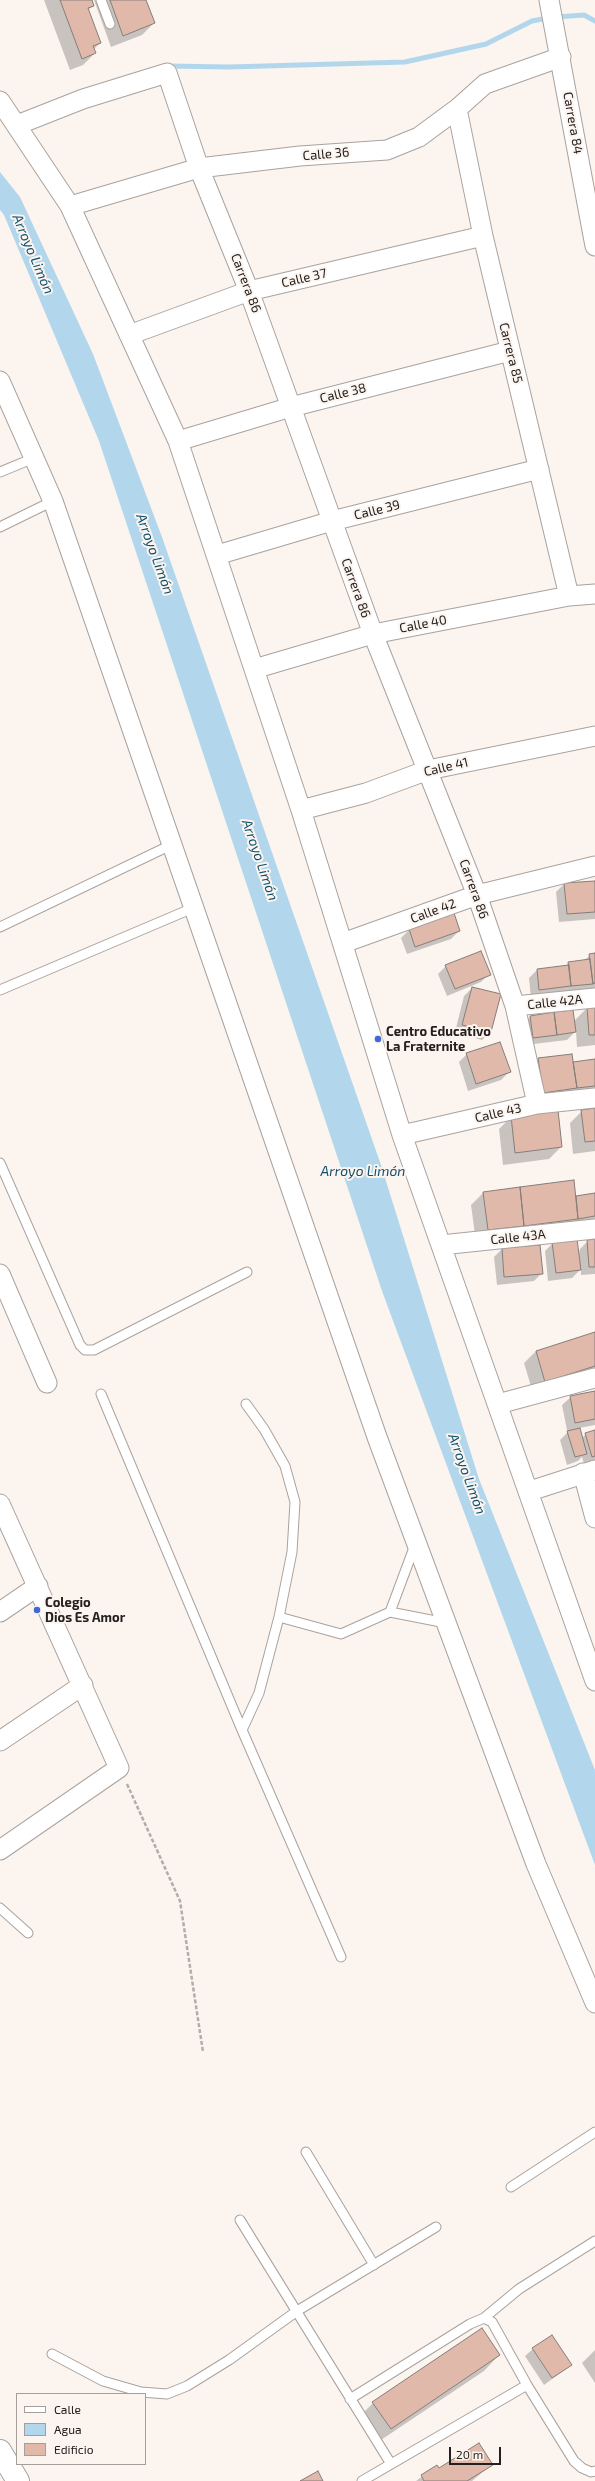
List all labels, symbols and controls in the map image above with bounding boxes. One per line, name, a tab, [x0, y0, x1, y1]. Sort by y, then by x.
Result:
street label: Carrera 84	[560, 91, 586, 155]
street label: Calle 36	[302, 144, 350, 164]
water label: Arroyo Limón	[9, 212, 57, 296]
street label: Carrera 86	[228, 251, 264, 315]
street label: Calle 37	[280, 265, 328, 291]
street label: Carrera 85	[496, 321, 526, 385]
street label: Calle 38	[318, 380, 368, 406]
street label: Calle 39	[352, 497, 402, 523]
water label: Arroyo Limón	[133, 511, 177, 597]
street label: Carrera 86	[338, 556, 374, 620]
street label: Calle 40	[398, 612, 448, 636]
street label: Calle 41	[422, 754, 470, 780]
water label: Arroyo Limón	[238, 817, 282, 903]
street label: Carrera 86	[456, 857, 492, 921]
street label: Calle 42	[408, 896, 458, 926]
street label: Calle 42A	[527, 991, 583, 1013]
place label: Centro Educativo La Fraternite	[386, 1024, 491, 1055]
marker: Centro Educativo La Fraternite	[373, 1034, 383, 1044]
street label: Calle 43	[473, 1100, 523, 1126]
water label: Arroyo Limón	[321, 1163, 405, 1179]
street label: Calle 43A	[490, 1226, 546, 1248]
water label: Arroyo Limón	[445, 1431, 489, 1517]
place label: Colegio Dios Es Amor	[45, 1595, 125, 1626]
marker: Colegio Dios Es Amor	[32, 1605, 42, 1615]
legend	[16, 2393, 146, 2465]
text: Calle	[54, 2402, 81, 2416]
text: Agua	[54, 2422, 82, 2436]
scale bar	[451, 2439, 503, 2465]
text: Edificio	[54, 2442, 94, 2456]
text: 20 m	[456, 2447, 483, 2461]

